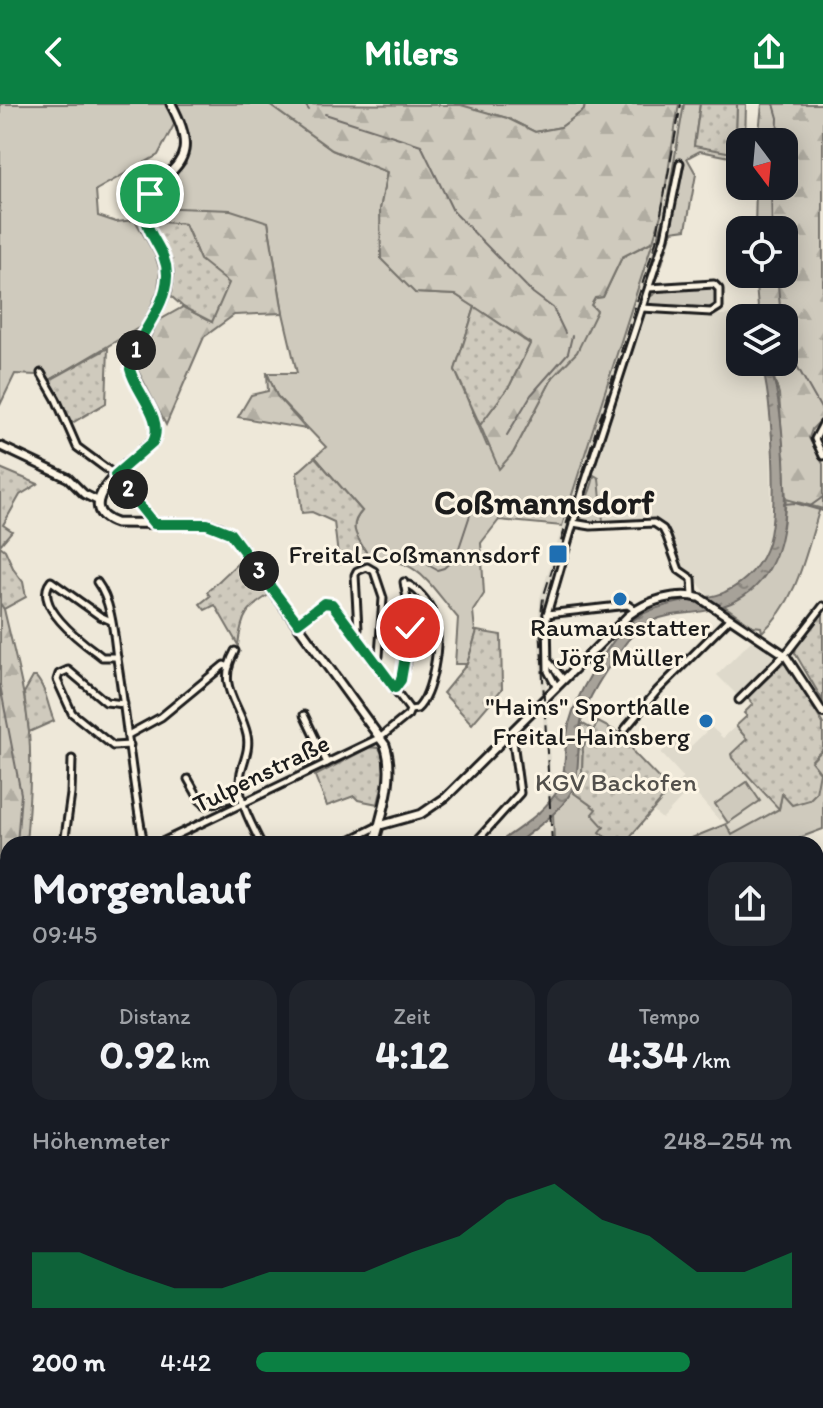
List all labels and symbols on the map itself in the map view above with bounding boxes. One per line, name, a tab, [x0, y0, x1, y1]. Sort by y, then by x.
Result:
north arrow	[726, 128, 798, 200]
pin	[116, 160, 184, 228]
pin: 1	[116, 330, 156, 370]
pin: 2	[108, 469, 148, 509]
district label: Coßmannsdorf	[434, 482, 655, 523]
place label: Freital-Coßmannsdorf	[288, 538, 540, 570]
marker: Freital-Coßmannsdorf	[547, 543, 569, 565]
pin: 3	[239, 551, 279, 591]
marker: Raumausstatter Jörg Müller	[611, 590, 629, 608]
pin	[376, 594, 444, 662]
place label: Raumausstatter Jörg Müller	[530, 611, 710, 673]
place label: "Hains" Sporthalle Freital-Hainsberg	[485, 690, 691, 752]
marker: "Hains" Sporthalle Freital-Hainsberg	[697, 712, 715, 730]
street label: Tulpenstraße	[188, 726, 334, 820]
park label: KGV Backofen	[535, 766, 697, 798]

